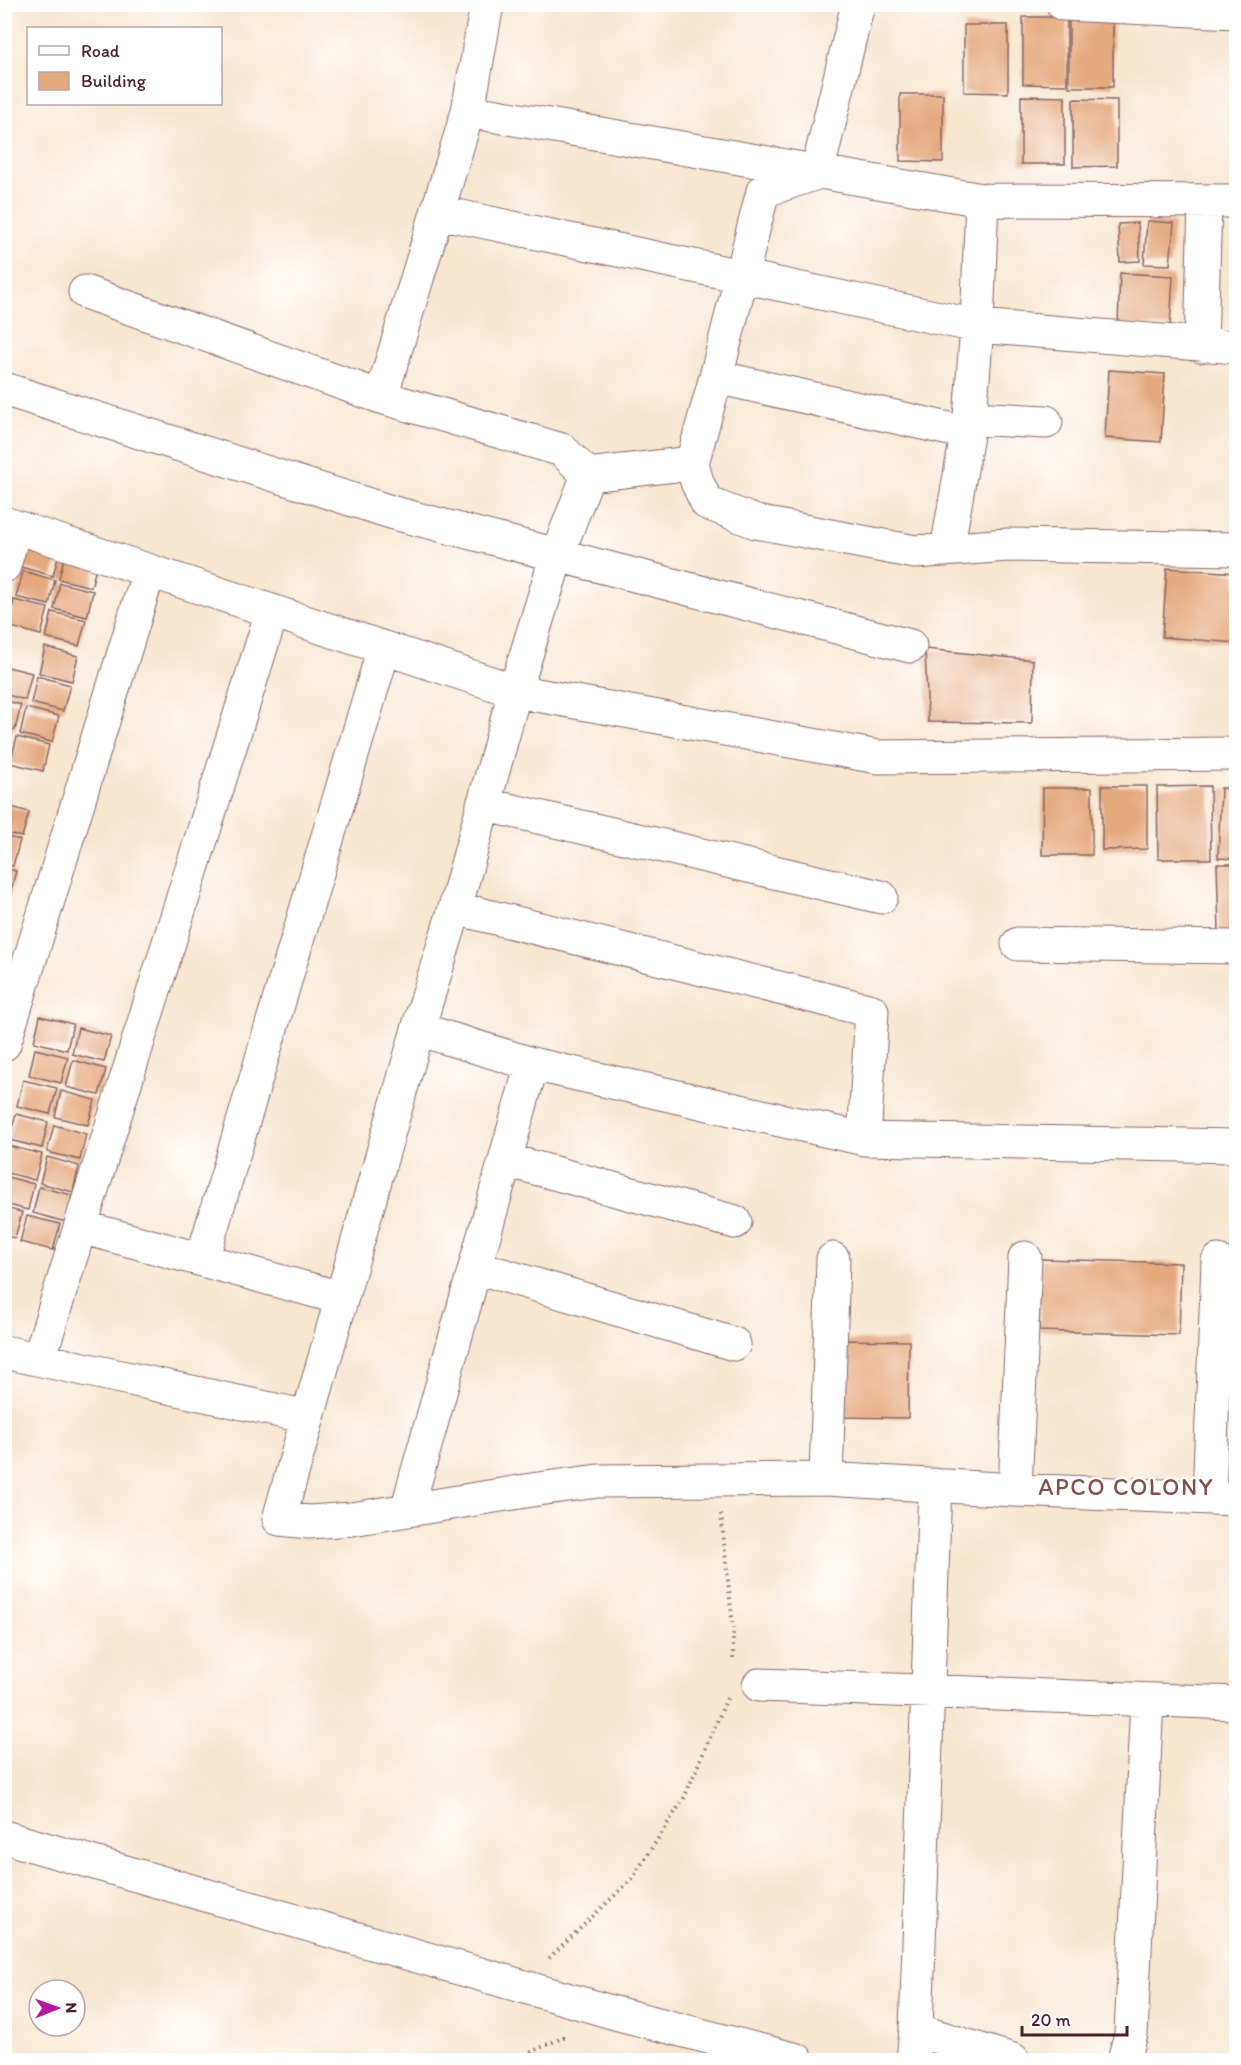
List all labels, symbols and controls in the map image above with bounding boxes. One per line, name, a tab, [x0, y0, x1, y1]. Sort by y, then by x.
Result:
legend	[27, 27, 222, 105]
text: Road	[81, 40, 120, 62]
text: Building	[81, 70, 147, 92]
district label: APCO COLONY	[1038, 1472, 1214, 1501]
north arrow	[27, 1978, 87, 2038]
scale bar	[1022, 1999, 1127, 2037]
text: N	[62, 2002, 81, 2013]
text: 20 m	[1031, 2009, 1071, 2031]

